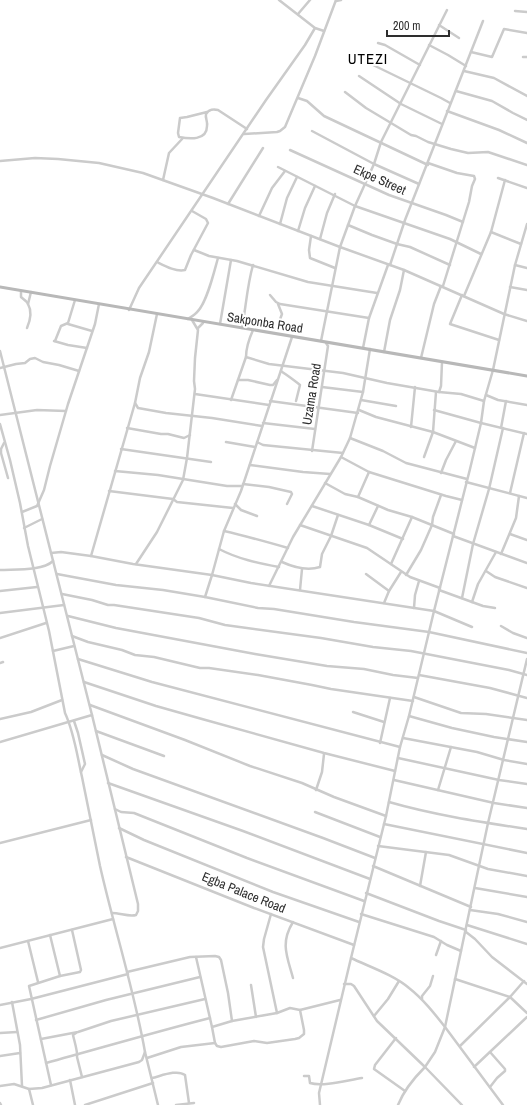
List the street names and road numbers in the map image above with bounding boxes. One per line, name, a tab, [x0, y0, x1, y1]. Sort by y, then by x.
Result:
street label: Ekpe Street	[351, 160, 409, 199]
street label: Sakponba Road	[226, 308, 304, 337]
street label: Uzama Road	[298, 362, 325, 426]
street label: Egba Palace Road	[199, 868, 288, 917]

